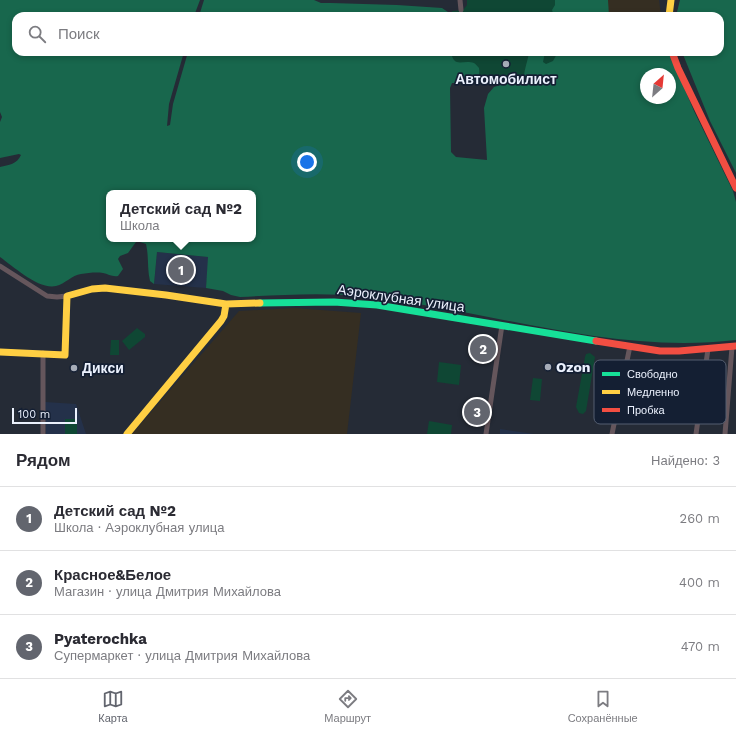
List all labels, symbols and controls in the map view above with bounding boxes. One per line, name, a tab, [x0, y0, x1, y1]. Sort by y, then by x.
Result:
search box	[12, 12, 724, 56]
icon: search	[26, 23, 48, 45]
text: Поиск	[58, 25, 100, 43]
marker: Автомобилист	[501, 59, 511, 69]
north arrow	[640, 68, 676, 104]
place label: Автомобилист	[455, 71, 557, 87]
your location	[297, 152, 317, 172]
popup	[106, 190, 256, 242]
text: Детский сад №2	[120, 200, 242, 218]
text: Школа	[120, 218, 160, 233]
pin: 1	[168, 255, 194, 285]
street label: Аэроклубная улица	[336, 281, 466, 315]
pin: 2	[470, 334, 496, 364]
place label: Ozon	[556, 359, 591, 375]
place label: Дикси	[82, 360, 124, 376]
legend	[594, 360, 726, 424]
marker: Ozon	[543, 362, 553, 372]
marker: Дикси	[69, 363, 79, 373]
text: Свободно	[627, 368, 678, 381]
text: Медленно	[627, 386, 679, 399]
pin: 3	[464, 397, 490, 427]
text: Пробка	[627, 404, 665, 417]
scale bar	[12, 406, 77, 425]
text: 100 m	[18, 408, 50, 421]
text: Рядом	[16, 450, 71, 470]
text: Найдено: 3	[651, 453, 720, 468]
text: Детский сад №2	[54, 502, 176, 520]
text: 1	[26, 511, 32, 526]
text: 260 m	[680, 511, 720, 526]
text: Школа · Аэроклубная улица	[54, 520, 225, 535]
text: Красное&Белое	[54, 566, 171, 584]
text: 2	[25, 575, 33, 590]
text: 400 m	[679, 575, 720, 590]
text: Магазин · улица Дмитрия Михайлова	[54, 584, 281, 599]
text: Pyaterochka	[54, 630, 147, 648]
text: 3	[25, 639, 33, 654]
text: 470 m	[681, 639, 720, 654]
text: Супермаркет · улица Дмитрия Михайлова	[54, 648, 310, 663]
tab: Карта	[98, 688, 128, 725]
tab: Маршрут	[324, 688, 371, 725]
tab: Сохранённые	[568, 688, 638, 725]

